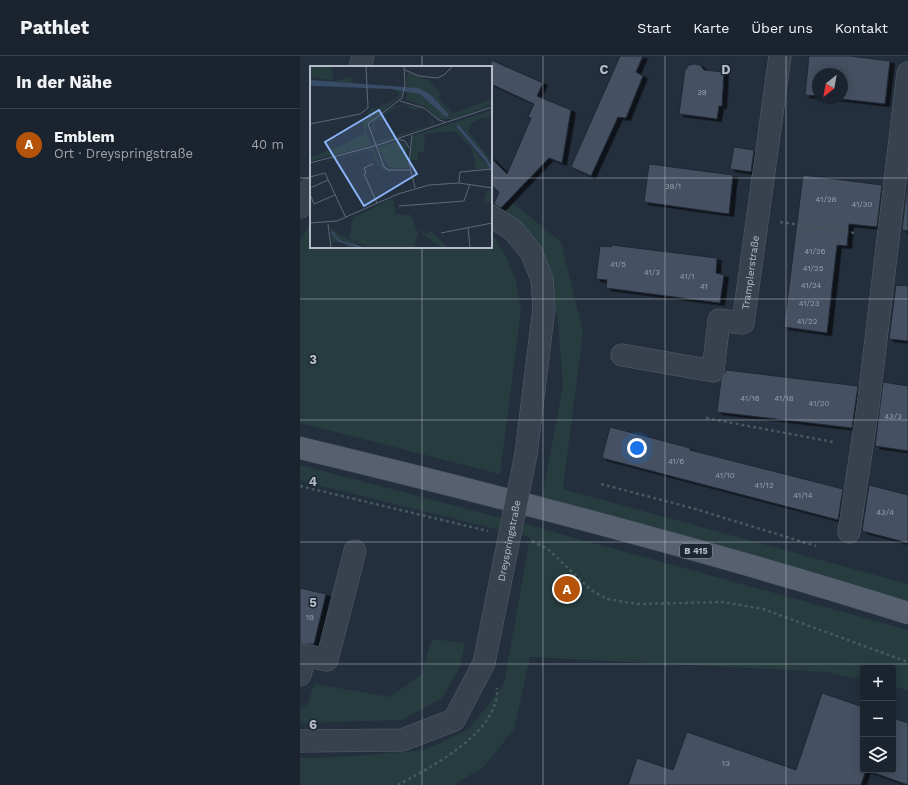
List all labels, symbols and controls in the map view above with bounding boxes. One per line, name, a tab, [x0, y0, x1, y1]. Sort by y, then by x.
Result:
text: Pathlet	[20, 16, 89, 39]
text: Start	[637, 20, 671, 36]
text: Karte	[693, 20, 729, 36]
text: Über uns	[751, 20, 813, 36]
text: Kontakt	[835, 20, 888, 36]
text: C	[600, 62, 609, 77]
text: D	[721, 62, 731, 77]
inset map	[310, 66, 492, 248]
north arrow	[812, 68, 848, 104]
text: In der Nähe	[16, 72, 112, 92]
house number: 39	[697, 88, 707, 97]
text: Emblem	[54, 128, 115, 146]
text: A	[25, 137, 33, 152]
text: 40 m	[251, 137, 284, 152]
text: Ort · Dreyspringstraße	[54, 146, 193, 161]
house number: 39/1	[665, 182, 681, 191]
house number: 41/28	[816, 195, 837, 204]
house number: 41/30	[851, 200, 873, 209]
street label: Tramplerstraße	[739, 235, 761, 310]
house number: 41/26	[805, 247, 826, 256]
house number: 41/5	[610, 260, 626, 269]
house number: 41/25	[803, 264, 824, 273]
house number: 41/3	[644, 268, 660, 277]
house number: 41/1	[680, 272, 694, 281]
house number: 41/24	[801, 281, 821, 290]
house number: 41	[700, 282, 708, 291]
house number: 41/23	[799, 299, 820, 308]
house number: 41/22	[797, 317, 818, 326]
text: 3	[309, 352, 317, 367]
house number: 41/16	[740, 394, 760, 403]
house number: 41/18	[774, 394, 794, 403]
house number: 41/20	[808, 399, 830, 408]
house number: 43/3	[884, 412, 902, 421]
your location	[627, 438, 647, 458]
house number: 41/6	[668, 457, 684, 466]
house number: 41/10	[715, 471, 735, 480]
text: 4	[309, 474, 318, 489]
house number: 41/12	[754, 481, 774, 490]
house number: 41/14	[793, 491, 813, 500]
street label: Dreyspringstraße	[495, 499, 522, 582]
house number: 43/4	[876, 508, 894, 517]
road number: B 415	[680, 544, 712, 558]
pin: A	[554, 574, 580, 604]
text: 5	[309, 595, 317, 610]
house number: 19	[306, 613, 314, 622]
map controls	[860, 665, 896, 773]
button: +	[860, 665, 896, 701]
button: −	[860, 701, 896, 737]
text: 6	[309, 717, 317, 732]
button: layers	[860, 737, 896, 773]
house number: 13	[722, 759, 730, 768]

